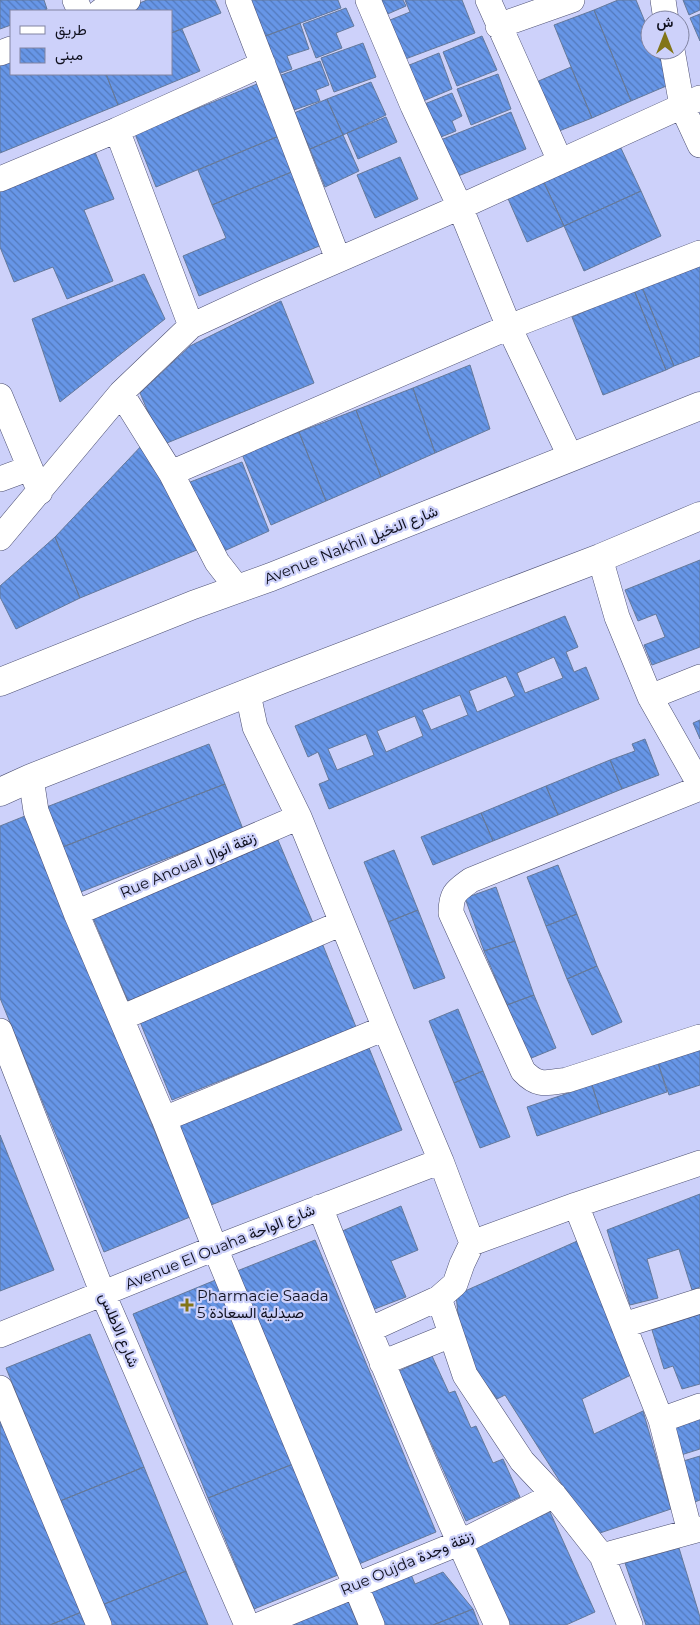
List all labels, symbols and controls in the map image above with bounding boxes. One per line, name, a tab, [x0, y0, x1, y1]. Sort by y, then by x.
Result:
legend	[10, 10, 172, 75]
north arrow	[640, 10, 690, 60]
text: ش	[657, 13, 674, 31]
text: طريق	[55, 20, 87, 40]
text: مبنى	[55, 45, 83, 65]
street label: Avenue Nakhil شارع النخيل	[261, 501, 441, 590]
street label: Rue Anoual زنقة انوال	[117, 827, 259, 902]
street label: Avenue El Ouaha شارع الواحة	[122, 1200, 318, 1295]
place label: Pharmacie Saada 5 صيدلية السعادة	[197, 1286, 329, 1322]
street label: شارع الاطلس	[93, 1290, 144, 1371]
marker: Pharmacie Saada 5 صيدلية السعادة	[181, 1299, 193, 1311]
street label: Rue Oujda زنقة وجدة	[337, 1526, 476, 1599]

